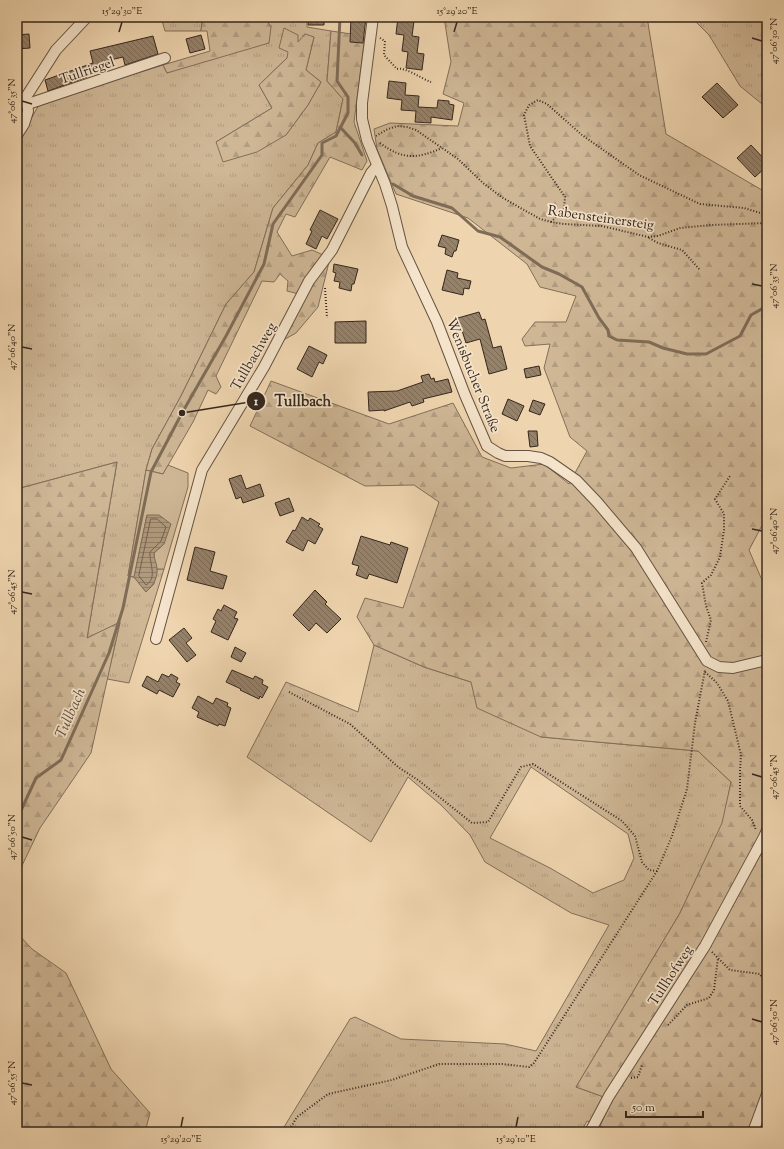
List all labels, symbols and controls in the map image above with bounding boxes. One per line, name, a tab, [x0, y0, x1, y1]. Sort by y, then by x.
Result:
text: 15°29'30"E	[102, 4, 142, 19]
text: 15°29'20"E	[436, 4, 478, 19]
text: 47°06'30"N	[767, 18, 782, 64]
street label: Tullriegel	[57, 53, 118, 91]
text: 47°06'35"N	[5, 78, 20, 124]
street label: Rabensteinersteig	[546, 202, 655, 236]
text: 47°06'35"N	[767, 263, 782, 309]
street label: Wenisbucher Straße	[440, 316, 504, 436]
street label: Tullbachweg	[227, 319, 283, 395]
text: 47°06'40"N	[5, 324, 20, 370]
callout: Tullbach	[246, 387, 339, 414]
text: Tullbach	[275, 392, 332, 413]
text: 1	[253, 393, 259, 411]
text: 47°06'40"N	[767, 508, 782, 554]
text: 47°06'45"N	[5, 569, 20, 615]
water label: Tullbach	[51, 685, 92, 742]
text: 47°06'45"N	[767, 754, 782, 800]
text: 47°06'50"N	[5, 814, 20, 860]
street label: Tullhofweg	[645, 942, 699, 1010]
text: 47°06'50"N	[767, 999, 782, 1045]
text: 47°06'55"N	[5, 1061, 20, 1105]
scale bar	[626, 1093, 703, 1119]
text: 50 m	[631, 1099, 655, 1117]
text: 15°29'20"E	[160, 1132, 202, 1147]
text: 15°29'10"E	[496, 1132, 536, 1147]

